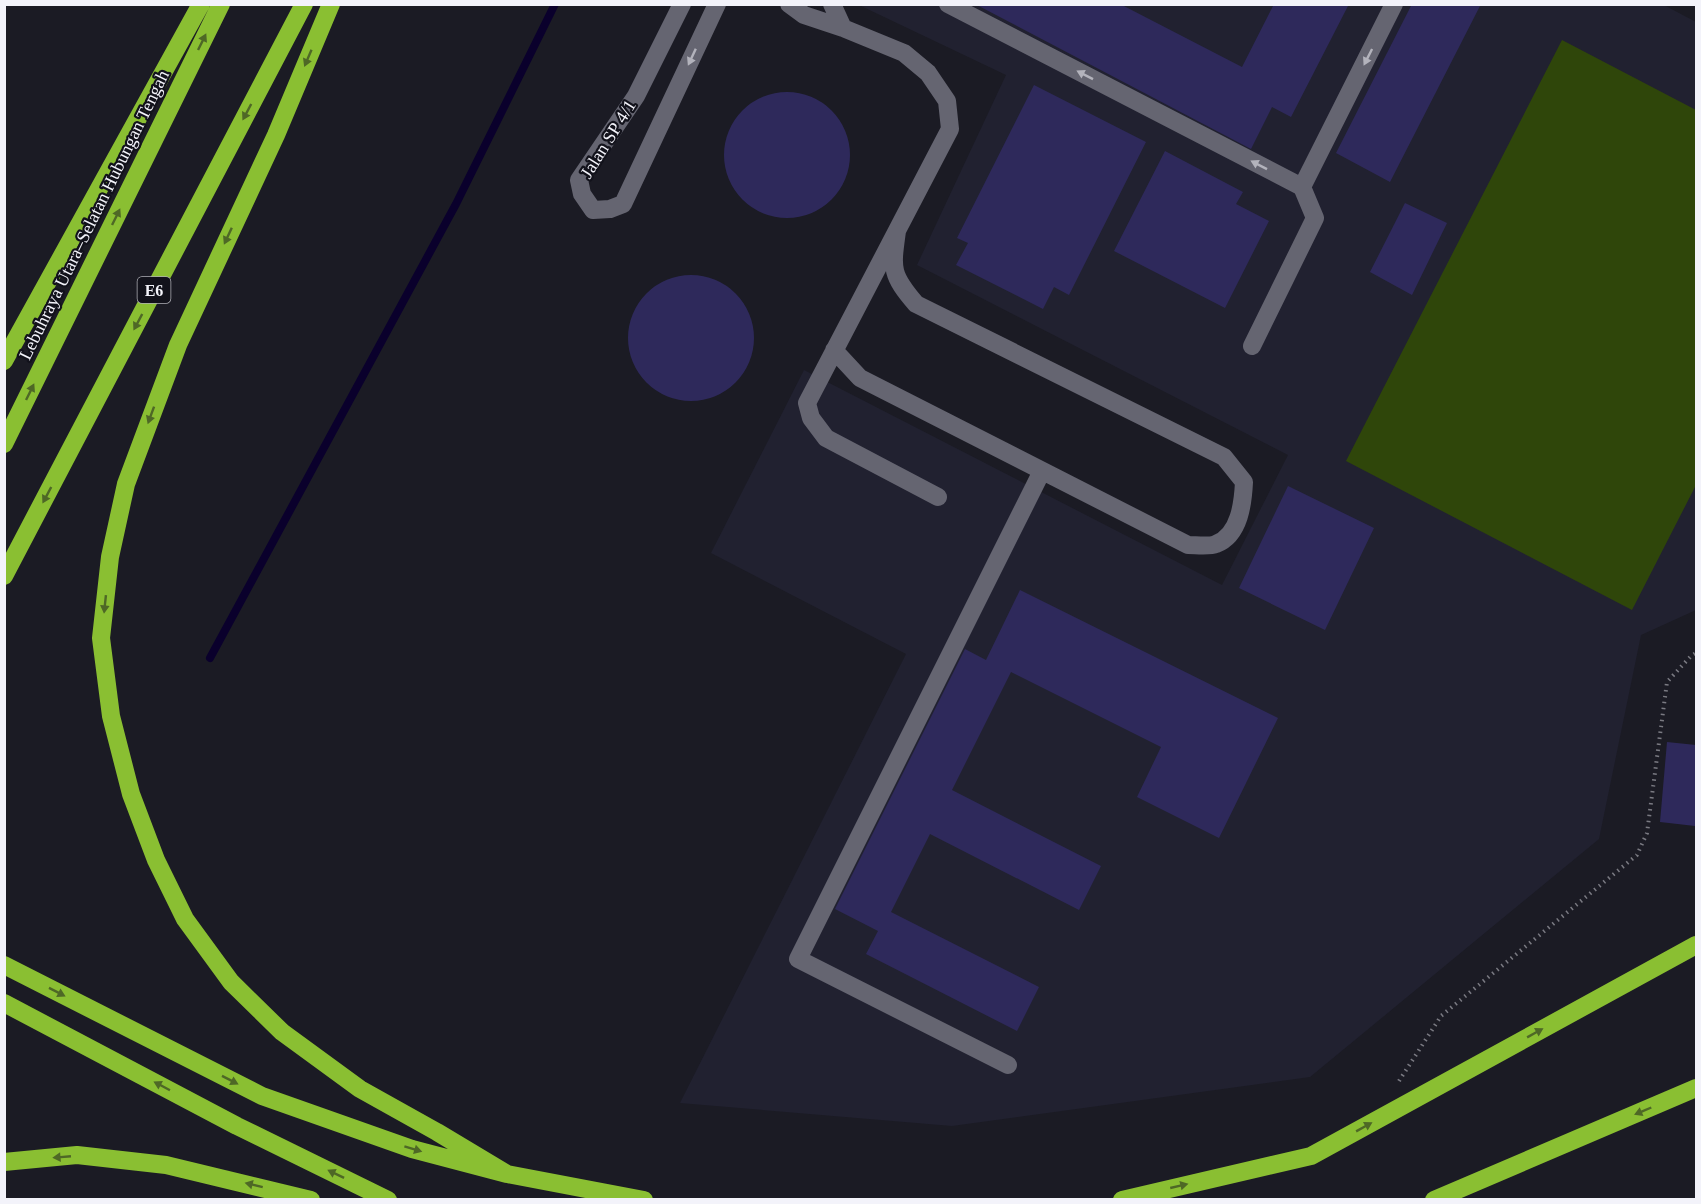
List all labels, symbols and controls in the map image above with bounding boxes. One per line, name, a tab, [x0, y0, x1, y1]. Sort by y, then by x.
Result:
one-way arrow	[198, 33, 207, 50]
one-way arrow	[1363, 48, 1373, 65]
one-way arrow	[687, 49, 696, 66]
one-way arrow	[303, 50, 313, 68]
street label: Lebuhraya Utara–Selatan Hubungan Tengah	[15, 67, 173, 363]
one-way arrow	[1077, 71, 1094, 80]
street label: Jalan SP 4/1	[576, 96, 640, 182]
one-way arrow	[243, 103, 253, 121]
one-way arrow	[1250, 160, 1267, 169]
one-way arrow	[112, 208, 121, 225]
one-way arrow	[224, 228, 233, 245]
road number: E6	[138, 277, 170, 303]
one-way arrow	[133, 313, 143, 331]
one-way arrow	[26, 383, 35, 400]
one-way arrow	[146, 406, 156, 424]
one-way arrow	[42, 487, 52, 504]
one-way arrow	[100, 594, 110, 613]
one-way arrow	[48, 987, 65, 996]
one-way arrow	[1527, 1028, 1544, 1038]
one-way arrow	[222, 1075, 239, 1085]
one-way arrow	[153, 1081, 170, 1091]
one-way arrow	[1633, 1106, 1651, 1116]
one-way arrow	[1355, 1122, 1372, 1132]
one-way arrow	[404, 1145, 422, 1154]
one-way arrow	[52, 1152, 71, 1162]
one-way arrow	[327, 1169, 345, 1179]
one-way arrow	[245, 1179, 263, 1189]
one-way arrow	[1170, 1181, 1189, 1191]

